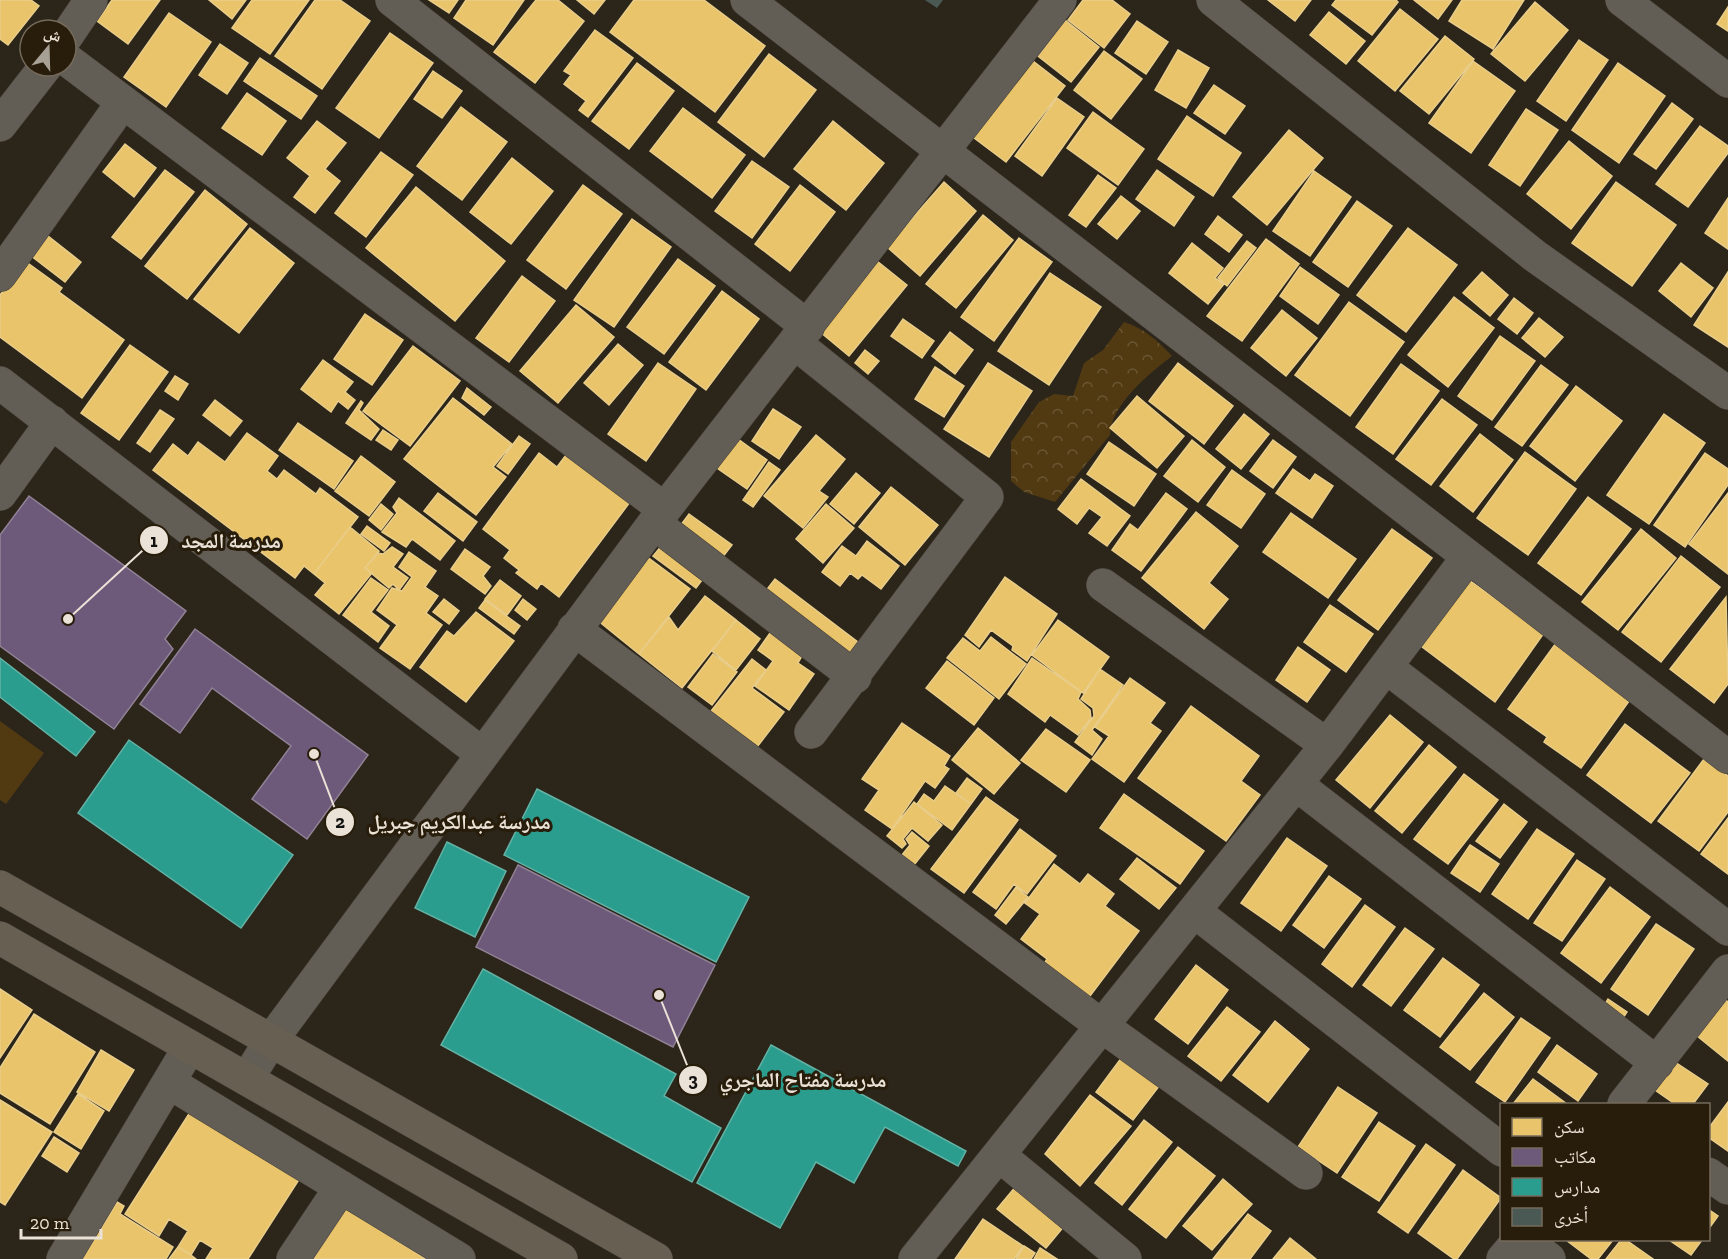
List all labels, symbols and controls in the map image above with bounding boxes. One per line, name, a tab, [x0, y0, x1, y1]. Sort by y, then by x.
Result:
north arrow	[18, 18, 78, 78]
text: ش	[42, 23, 64, 46]
callout: مدرسة المجد	[139, 521, 292, 560]
text: مدرسة المجد	[181, 528, 281, 553]
text: 1	[150, 530, 158, 552]
callout: مدرسة عبدالكريم جبريل	[325, 802, 563, 841]
text: مدرسة عبدالكريم جبريل	[367, 809, 551, 836]
text: 2	[335, 811, 345, 833]
callout: مدرسة مفتاح الماجري	[678, 1061, 898, 1100]
text: مدرسة مفتاح الماجري	[720, 1067, 886, 1096]
text: 3	[688, 1069, 698, 1091]
legend	[1500, 1103, 1710, 1241]
text: سكن	[1554, 1116, 1585, 1138]
text: مكاتب	[1554, 1146, 1596, 1168]
text: مدارس	[1554, 1176, 1600, 1198]
scale bar	[21, 1202, 100, 1240]
text: أخرى	[1554, 1206, 1588, 1228]
text: 20 m	[30, 1212, 70, 1234]

